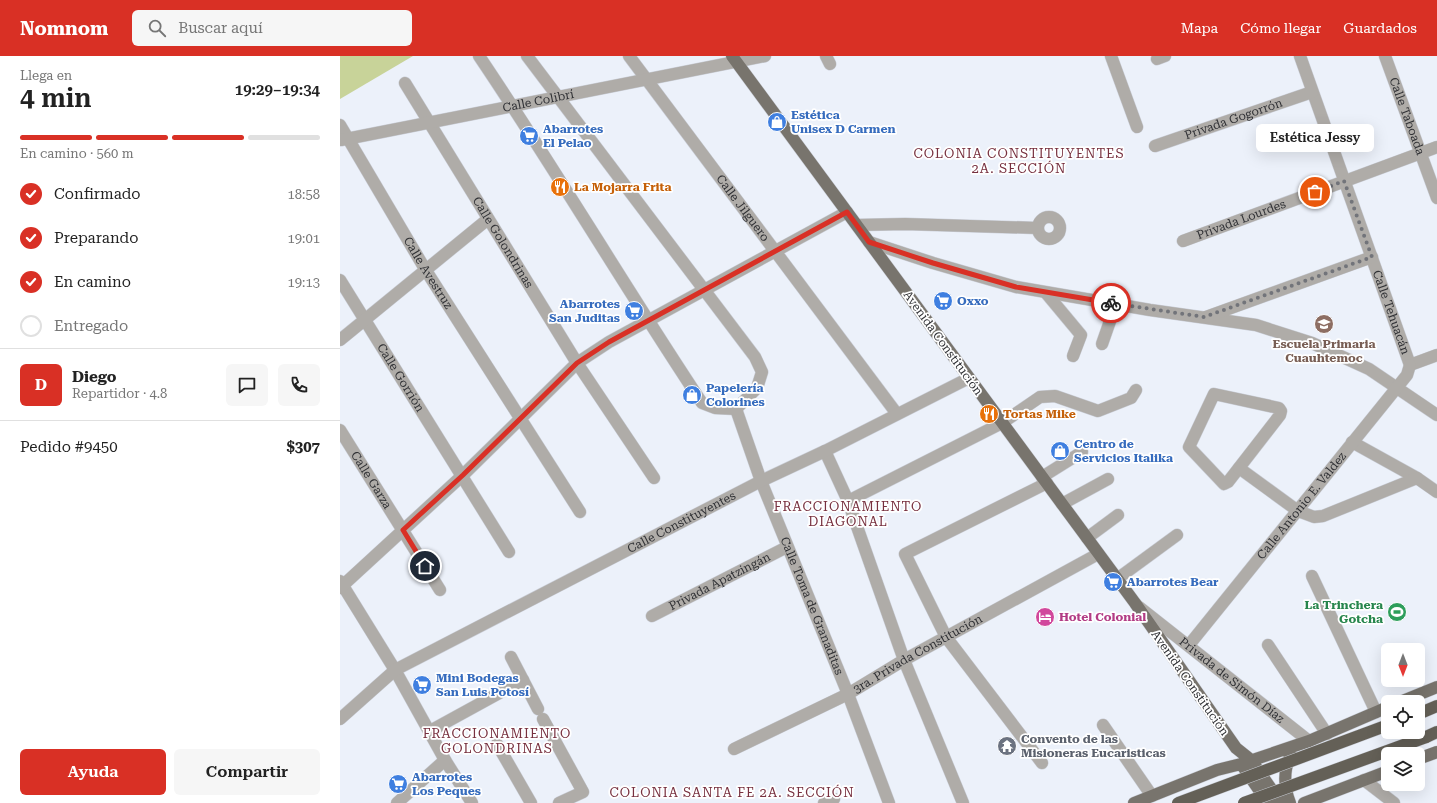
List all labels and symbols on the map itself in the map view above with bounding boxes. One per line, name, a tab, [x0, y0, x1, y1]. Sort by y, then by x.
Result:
street label: Calle Taboada	[1386, 75, 1428, 157]
street label: Calle Colibrí	[501, 87, 575, 115]
street label: Privada Gogorrón	[1183, 96, 1285, 142]
place label: Estética Unisex D Carmen	[791, 108, 896, 136]
shop icon: Estética Unisex D Carmen	[766, 111, 788, 133]
place label: Abarrotes El Pelao	[543, 122, 603, 150]
callout: Estética Jessy	[1256, 124, 1374, 152]
supermarket icon: Abarrotes El Pelao	[518, 125, 540, 147]
district label: COLONIA CONSTITUYENTES 2A. SECCIÓN	[913, 146, 1125, 176]
street label: Calle Jilguero	[713, 172, 772, 244]
pin	[1298, 175, 1332, 209]
restaurant icon: La Mojarra Frita	[549, 176, 571, 198]
place label: La Mojarra Frita	[574, 180, 672, 194]
street label: Calle Golondrinas	[470, 194, 536, 291]
street label: Privada Lourdes	[1195, 196, 1288, 242]
street label: Calle Avestruz	[401, 234, 456, 312]
street label: Calle Tehuacán	[1370, 268, 1413, 356]
courier	[1091, 283, 1131, 323]
street label: Avenida Constitución	[900, 288, 986, 398]
supermarket icon: Oxxo	[932, 290, 954, 312]
place label: Oxxo	[957, 294, 989, 308]
place label: Abarrotes San Juditas	[549, 297, 620, 325]
supermarket icon: Abarrotes San Juditas	[623, 300, 645, 322]
school or university icon: Escuela Primaria Cuauhtemoc	[1313, 313, 1335, 335]
place label: Escuela Primaria Cuauhtemoc	[1273, 337, 1375, 365]
street label: Calle Gorrión	[374, 341, 427, 415]
place label: Papelería Colorines	[706, 381, 765, 409]
shop icon: Papelería Colorines	[681, 384, 703, 406]
restaurant icon: Tortas Mike	[978, 403, 1000, 425]
place label: Tortas Mike	[1003, 407, 1076, 421]
place label: Centro de Servicios Italika	[1074, 437, 1173, 465]
shop icon: Centro de Servicios Italika	[1049, 440, 1071, 462]
street label: Calle Garza	[348, 449, 395, 512]
street label: Calle Antonio E. Valdez	[1254, 449, 1349, 562]
street label: Calle Constituyentes	[625, 488, 738, 556]
district label: FRACCIONAMIENTO DIAGONAL	[774, 499, 922, 529]
street label: Calle Toma de Granaditas	[778, 535, 846, 677]
pin	[408, 549, 442, 583]
street label: Privada Apatzingán	[667, 550, 773, 613]
supermarket icon: Abarrotes Bear	[1102, 571, 1124, 593]
place label: Abarrotes Bear	[1127, 575, 1219, 589]
place label: La Trinchera Gotcha	[1305, 598, 1383, 626]
sports icon: La Trinchera Gotcha	[1386, 601, 1408, 623]
hotel icon: Hotel Colonial	[1034, 606, 1056, 628]
place label: Hotel Colonial	[1059, 610, 1146, 624]
street label: 3ra. Privada Constitución	[850, 611, 985, 696]
street label: Avenida Constitución	[1148, 628, 1232, 739]
street label: Privada de Simón Díaz	[1176, 634, 1287, 726]
north arrow	[1381, 643, 1425, 687]
place label: Mini Bodegas San Luis Potosí	[436, 671, 529, 699]
supermarket icon: Mini Bodegas San Luis Potosí	[411, 674, 433, 696]
district label: FRACCIONAMIENTO GOLONDRINAS	[423, 726, 571, 756]
place label: Convento de las Misioneras Eucaristicas	[1021, 732, 1166, 760]
temple icon: Convento de las Misioneras Eucaristicas	[996, 735, 1018, 757]
place label: Abarrotes Los Peques	[412, 770, 481, 798]
supermarket icon: Abarrotes Los Peques	[387, 773, 409, 795]
district label: COLONIA SANTA FE 2A. SECCIÓN	[609, 784, 855, 800]

